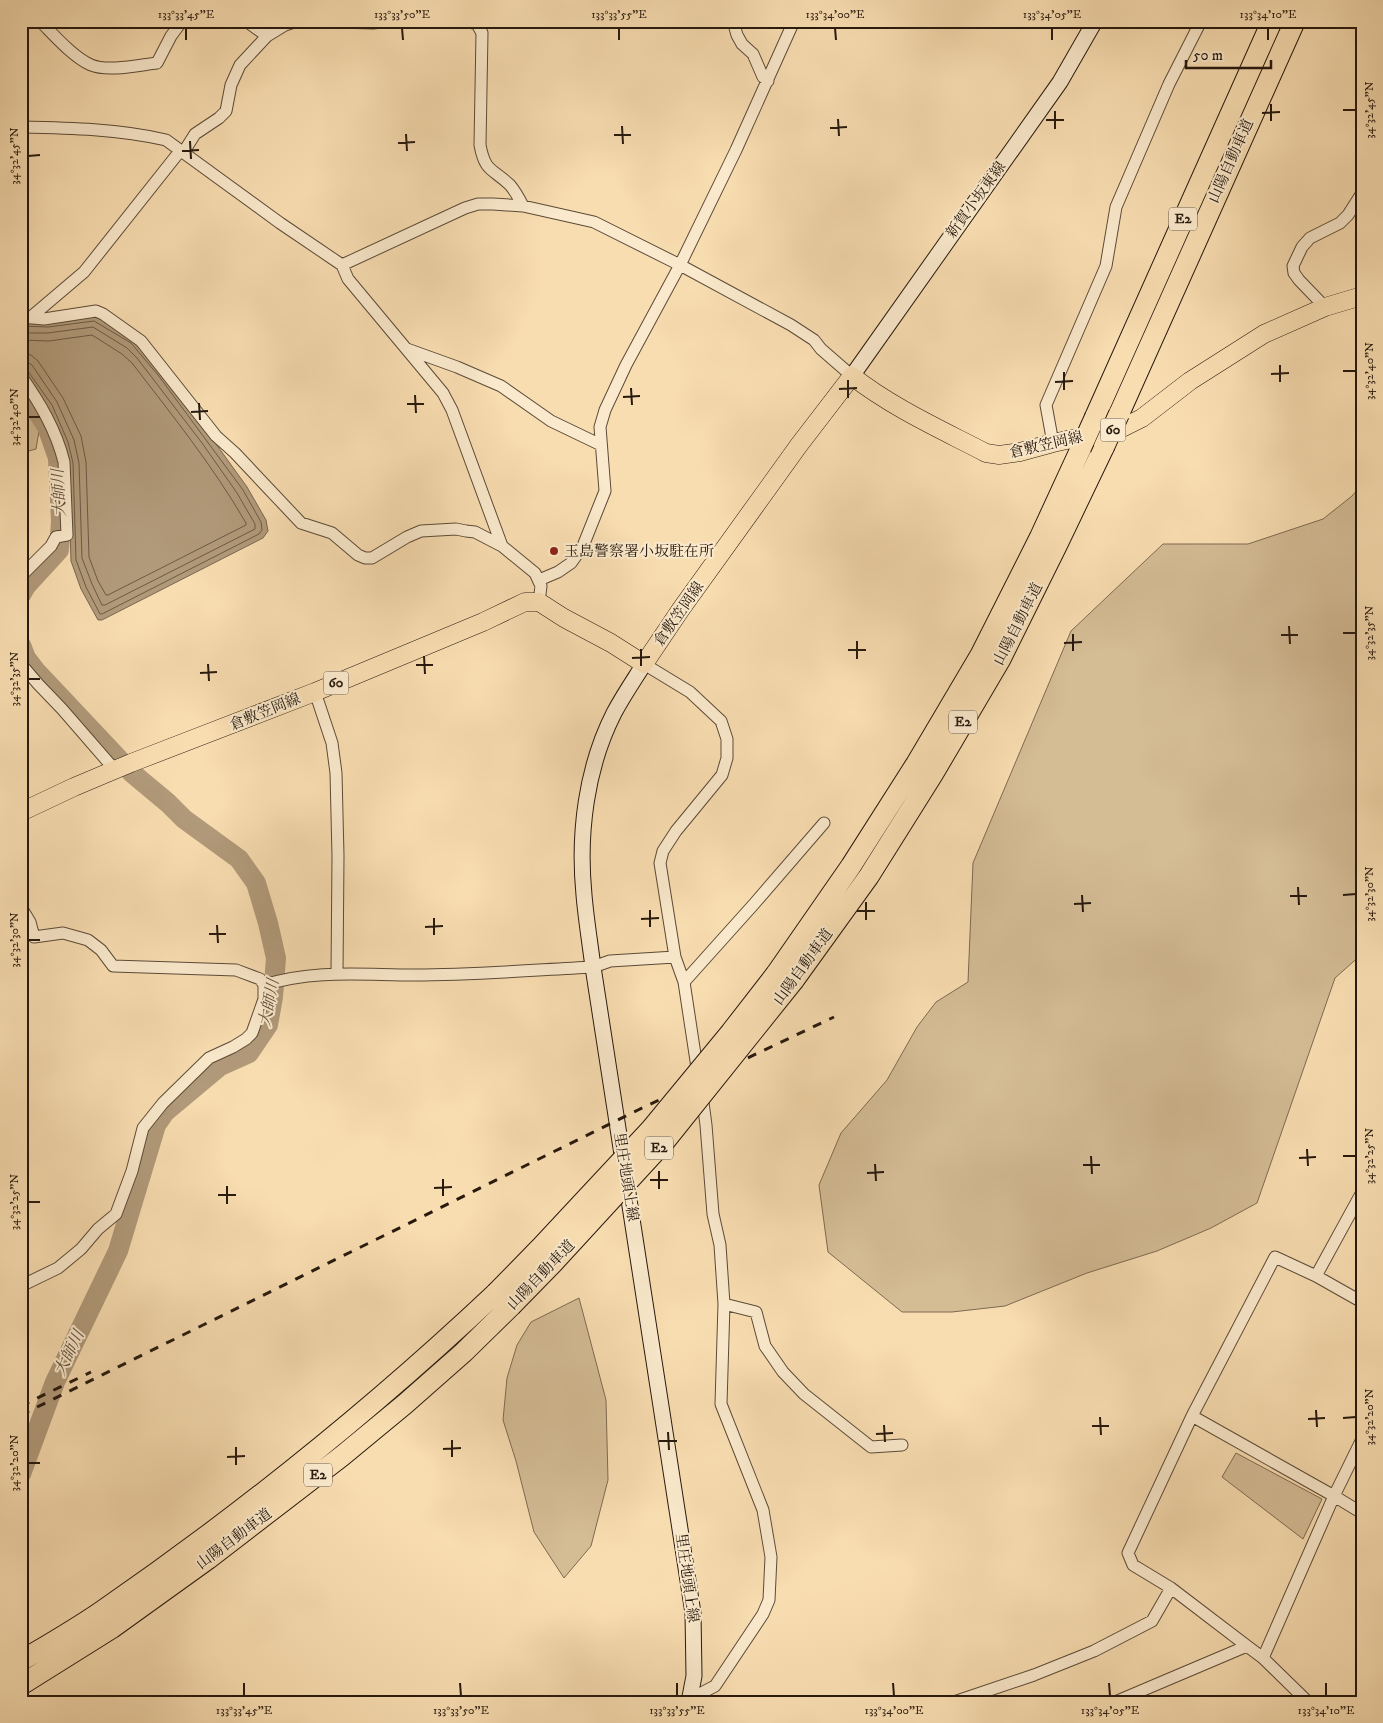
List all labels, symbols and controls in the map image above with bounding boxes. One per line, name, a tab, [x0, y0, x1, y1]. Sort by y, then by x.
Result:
text: 133°33'45"E	[158, 7, 215, 22]
text: 133°33'50"E	[374, 7, 431, 22]
text: 133°33'55"E	[591, 7, 647, 22]
text: 133°34'00"E	[805, 7, 865, 22]
text: 133°34'05"E	[1023, 7, 1082, 22]
text: 133°34'10"E	[1240, 7, 1297, 22]
scale bar	[1186, 38, 1270, 70]
text: 50 m	[1193, 46, 1223, 65]
text: 34°32'45"N	[1362, 81, 1377, 139]
street label: 山陽自動車道	[1204, 116, 1258, 206]
text: 34°32'45"N	[7, 127, 22, 185]
street label: 新賀小坂東線	[942, 158, 1010, 242]
road number: E2	[1169, 208, 1197, 230]
text: 34°32'40"N	[1362, 342, 1377, 400]
text: 34°32'40"N	[7, 388, 22, 446]
road number: 60	[1100, 418, 1126, 442]
street label: 倉敷笠岡線	[1007, 427, 1085, 463]
water label: 大師川	[48, 467, 70, 517]
place label: 玉島警察署小坂駐在所	[564, 542, 714, 561]
marker: 玉島警察署小坂駐在所	[548, 545, 560, 557]
street label: 倉敷笠岡線	[650, 578, 708, 650]
street label: 山陽自動車道	[989, 580, 1047, 668]
text: 34°32'35"N	[1362, 605, 1377, 660]
text: 34°32'35"N	[7, 651, 22, 706]
road number: 60	[324, 671, 348, 694]
street label: 倉敷笠岡線	[227, 689, 303, 735]
road number: E2	[949, 710, 977, 734]
text: 34°32'30"N	[1362, 866, 1377, 922]
text: 34°32'30"N	[7, 912, 22, 968]
street label: 山陽自動車道	[769, 925, 837, 1009]
water label: 大師川	[255, 976, 284, 1028]
text: 34°32'25"N	[1362, 1128, 1377, 1184]
street label: 里庄地頭上線	[610, 1131, 642, 1223]
road number: E2	[645, 1136, 673, 1160]
text: 34°32'25"N	[7, 1174, 22, 1230]
street label: 山陽自動車道	[503, 1236, 579, 1314]
water label: 大師川	[49, 1325, 89, 1379]
text: 34°32'20"N	[1362, 1388, 1377, 1445]
text: 34°32'20"N	[7, 1434, 22, 1491]
road number: E2	[304, 1464, 332, 1486]
street label: 山陽自動車道	[192, 1504, 276, 1574]
street label: 里庄地頭上線	[671, 1532, 703, 1624]
text: 133°33'45"E	[216, 1703, 273, 1718]
text: 133°33'50"E	[433, 1703, 490, 1718]
text: 133°33'55"E	[649, 1703, 705, 1718]
text: 133°34'00"E	[864, 1703, 924, 1718]
text: 133°34'05"E	[1081, 1703, 1140, 1718]
text: 133°34'10"E	[1298, 1703, 1355, 1718]

